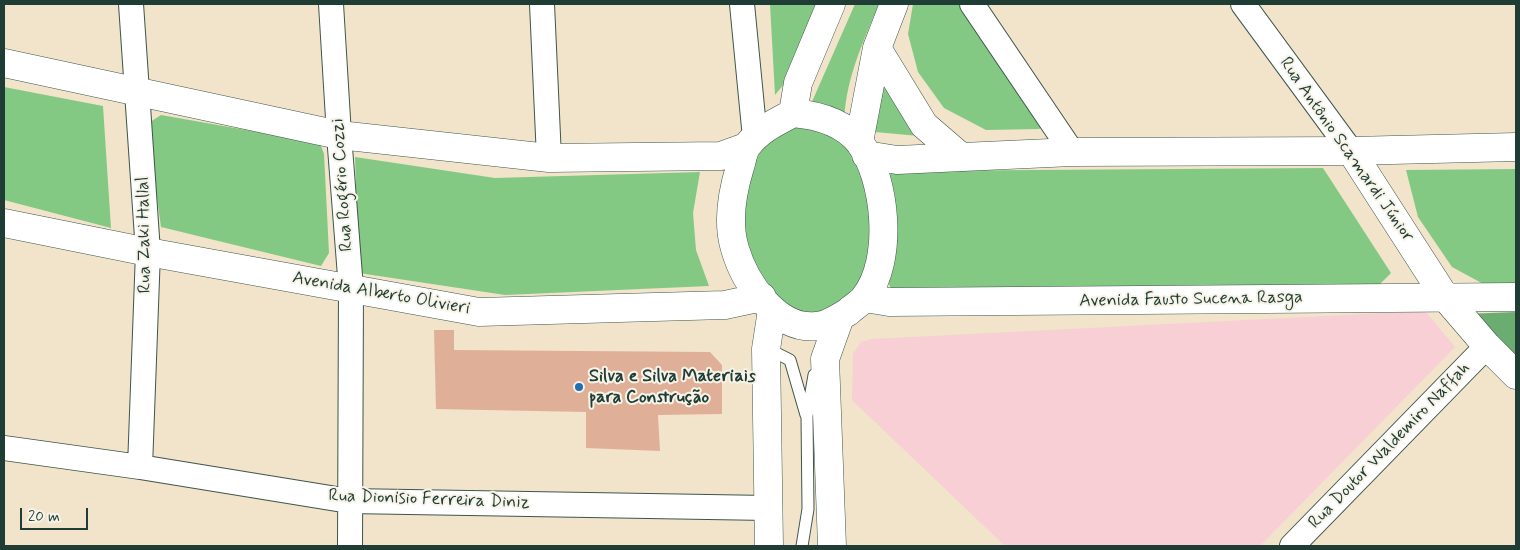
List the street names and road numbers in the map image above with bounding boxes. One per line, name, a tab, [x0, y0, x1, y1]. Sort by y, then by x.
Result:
street label: Rua Antônio Scamardi Júnior	[1274, 54, 1418, 246]
street label: Rua Rogério Cozzi	[328, 118, 358, 252]
street label: Rua Zaki Hallal	[133, 177, 157, 293]
street label: Avenida Alberto Olivieri	[290, 268, 472, 320]
street label: Avenida Fausto Sucena Rasga	[1079, 287, 1303, 313]
street label: Rua Doutor Waldemiro Naffah	[1305, 358, 1475, 534]
street label: Rua Dionisio Ferreira Diniz	[328, 486, 530, 514]

